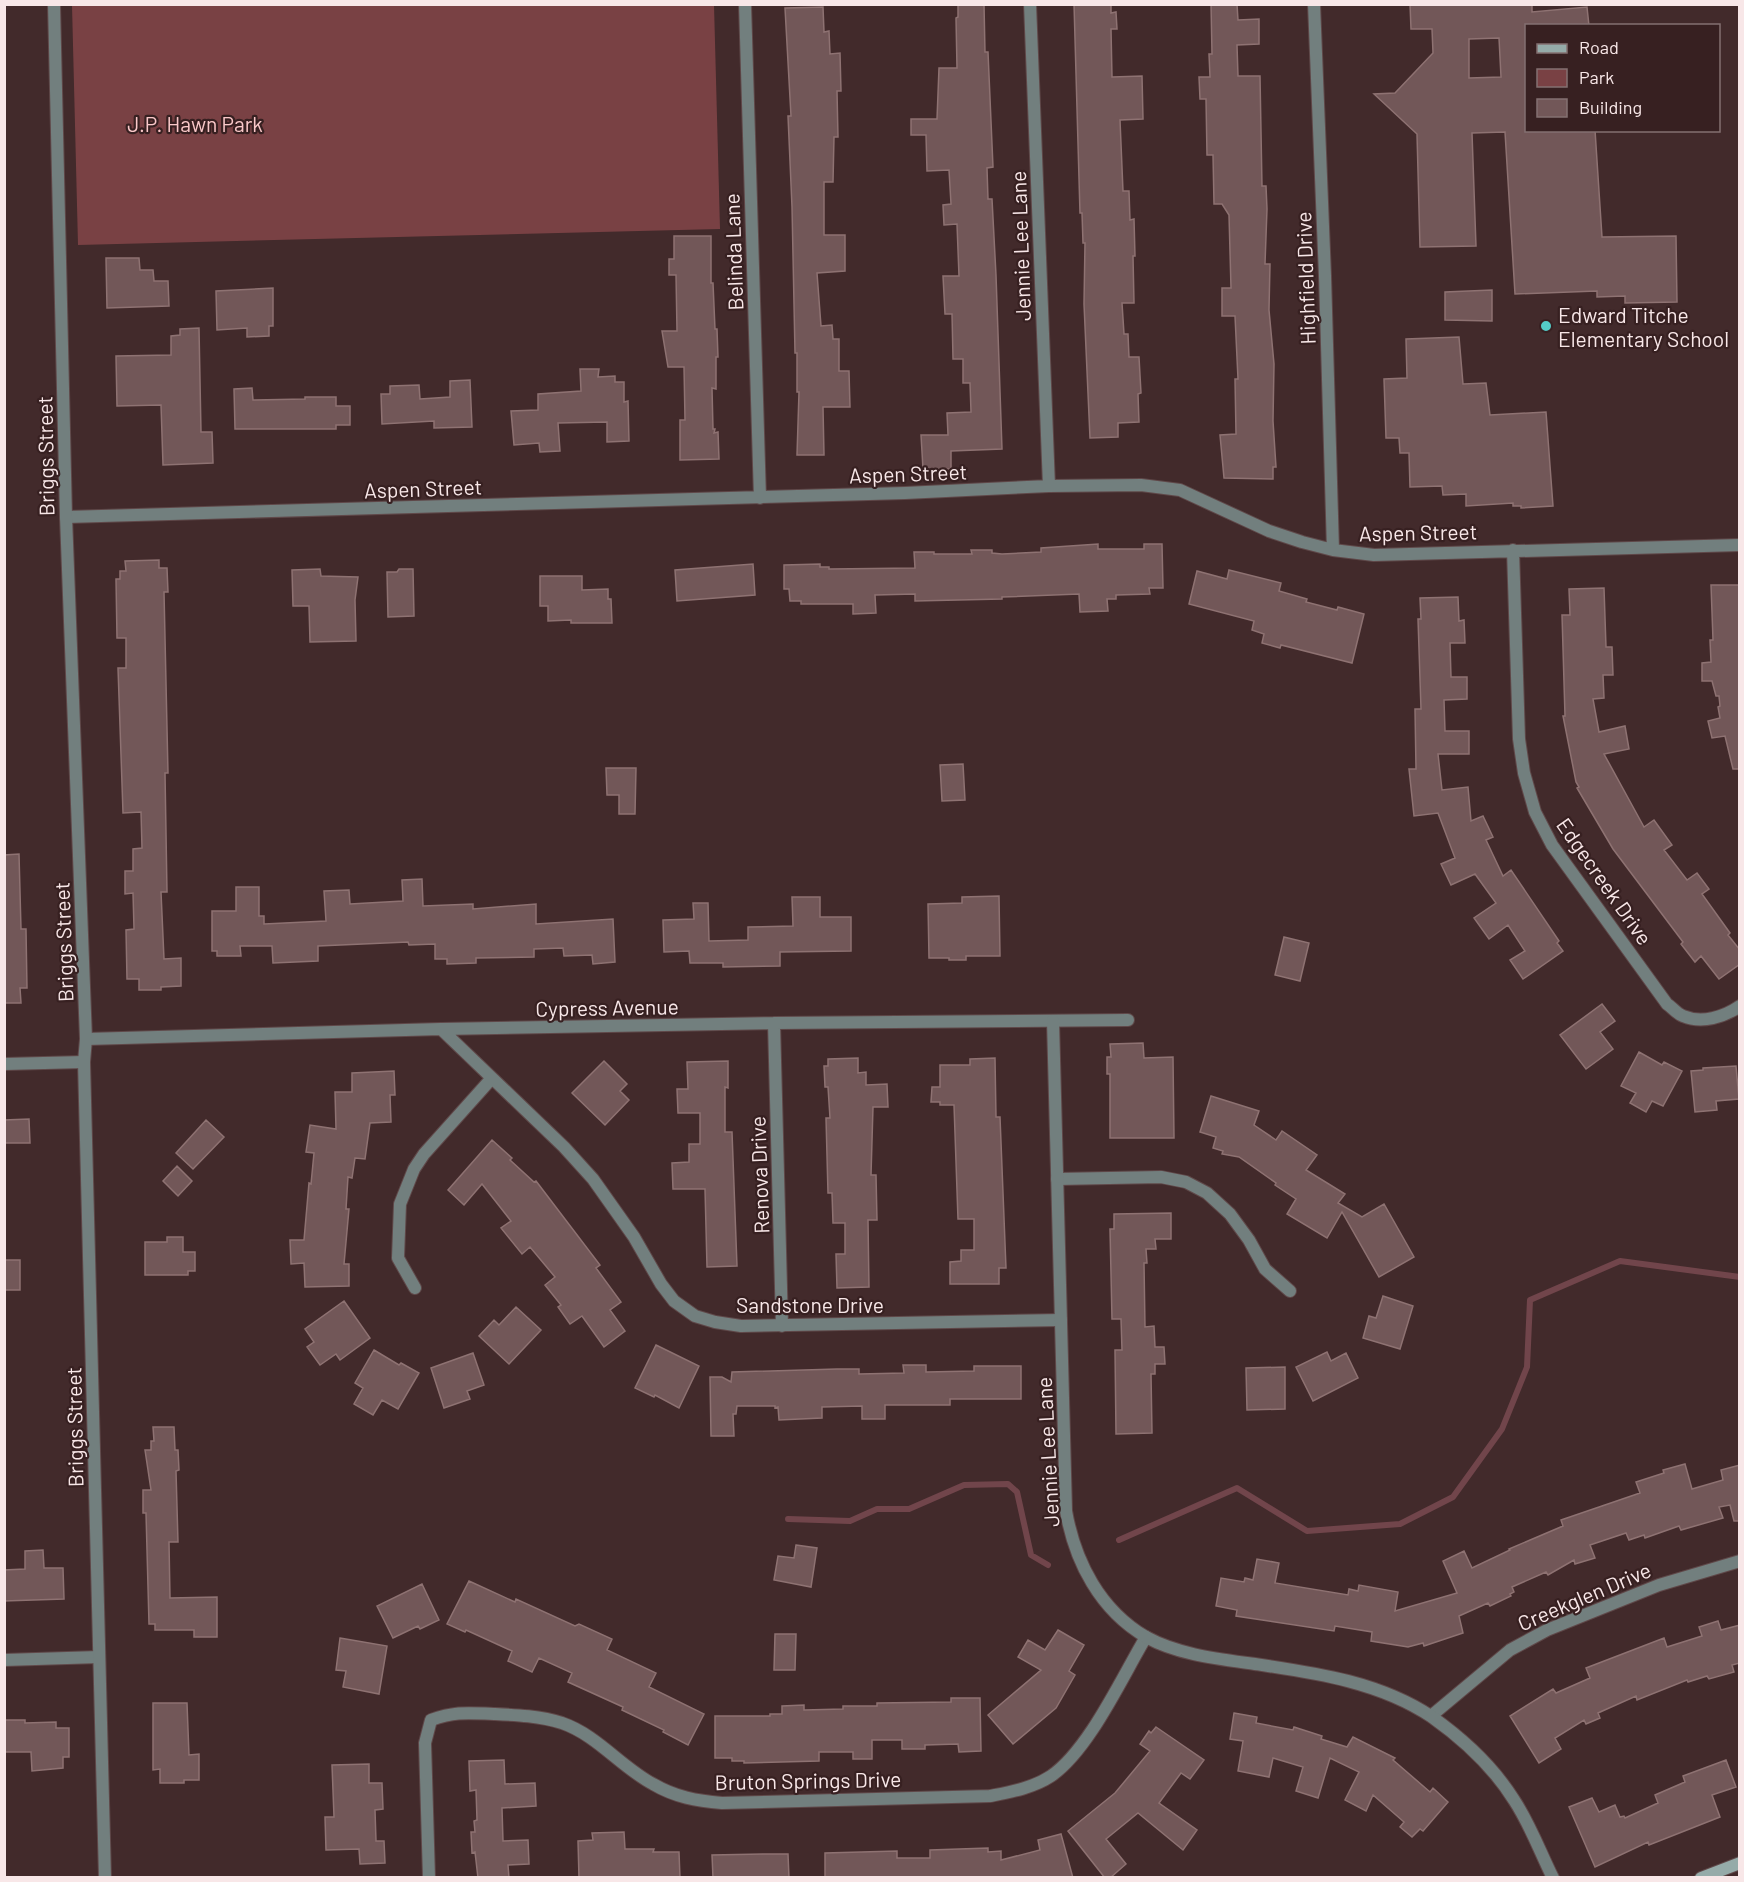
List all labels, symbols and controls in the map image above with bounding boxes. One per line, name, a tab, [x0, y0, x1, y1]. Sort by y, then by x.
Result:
legend	[1525, 24, 1720, 132]
text: Road	[1579, 36, 1619, 58]
text: Park	[1579, 66, 1614, 88]
text: Building	[1579, 96, 1642, 118]
park label: J.P. Hawn Park	[127, 111, 263, 136]
street label: Jennie Lee Lane	[1005, 170, 1035, 322]
street label: Belinda Lane	[718, 193, 748, 311]
street label: Highfield Drive	[1290, 211, 1320, 345]
place label: Edward Titche Elementary School	[1558, 302, 1729, 351]
marker: Edward Titche Elementary School	[1539, 319, 1553, 333]
street label: Briggs Street	[31, 396, 59, 516]
street label: Aspen Street	[848, 458, 968, 488]
street label: Aspen Street	[363, 473, 483, 503]
street label: Aspen Street	[1359, 518, 1477, 546]
street label: Edgecreek Drive	[1552, 813, 1658, 949]
street label: Briggs Street	[48, 882, 78, 1002]
street label: Cypress Avenue	[535, 993, 679, 1021]
street label: Renova Drive	[744, 1116, 774, 1234]
street label: Sandstone Drive	[736, 1292, 884, 1317]
street label: Briggs Street	[60, 1367, 88, 1487]
street label: Jennie Lee Lane	[1031, 1376, 1063, 1528]
street label: Creekglen Drive	[1514, 1557, 1654, 1635]
street label: Bruton Springs Drive	[714, 1766, 902, 1794]

